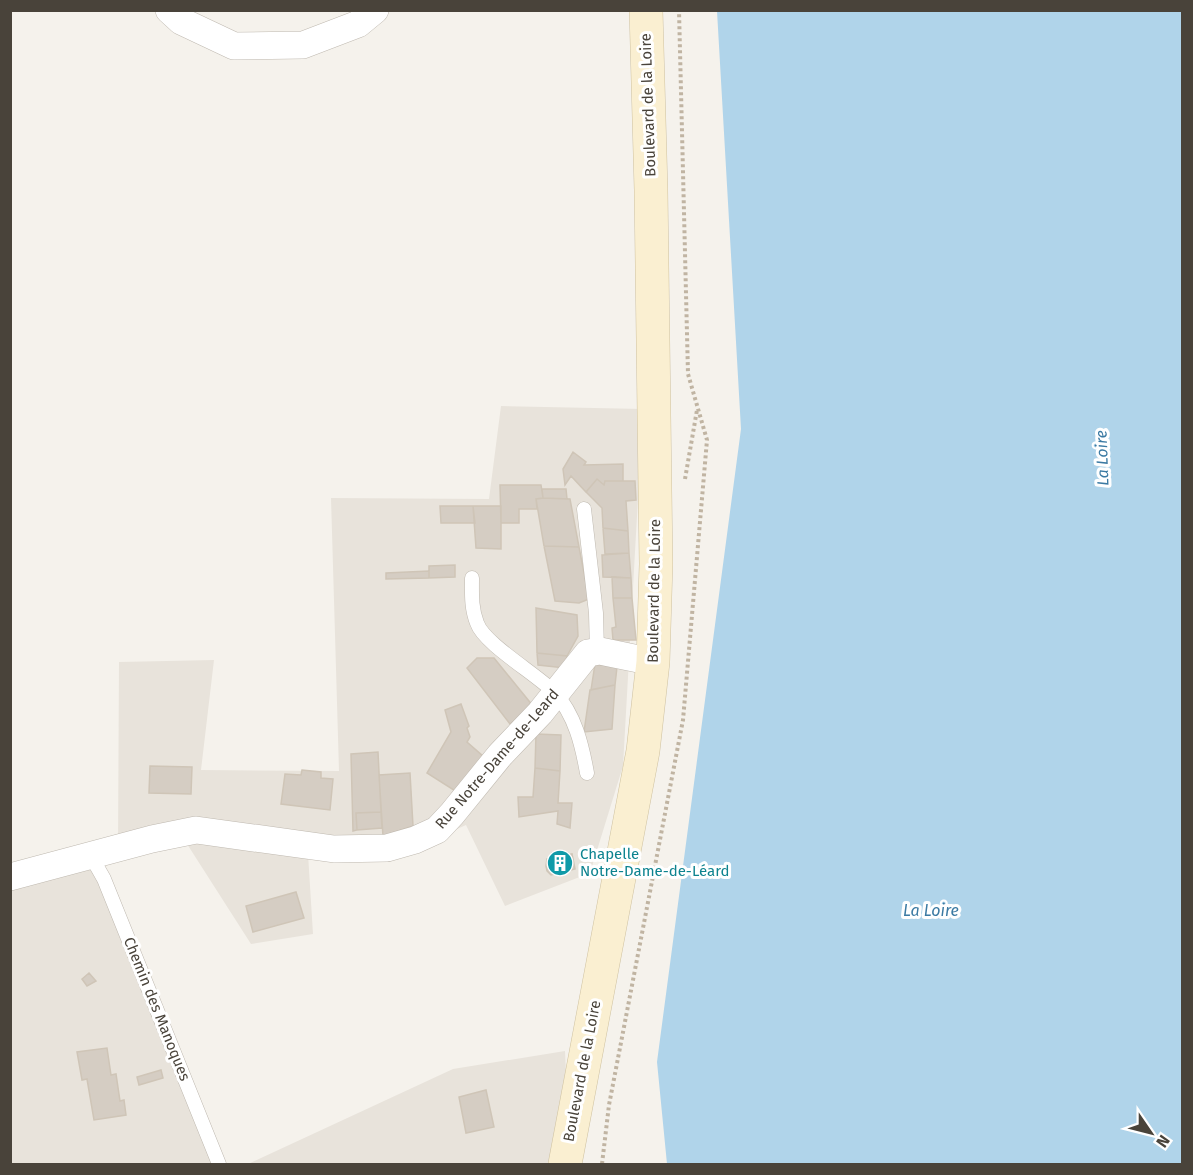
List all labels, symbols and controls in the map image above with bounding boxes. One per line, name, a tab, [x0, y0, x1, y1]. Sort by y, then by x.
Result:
street label: Boulevard de la Loire	[636, 33, 660, 177]
water label: La Loire	[1092, 430, 1112, 486]
street label: Boulevard de la Loire	[644, 519, 664, 663]
street label: Rue Notre-Dame-de-Leard	[431, 685, 563, 833]
place label: Chapelle Notre-Dame-de-Léard	[580, 845, 730, 880]
building icon: Chapelle Notre-Dame-de-Léard	[545, 848, 575, 878]
water label: La Loire	[903, 901, 959, 920]
street label: Chemin des Manoques	[120, 934, 194, 1084]
street label: Boulevard de la Loire	[559, 999, 605, 1143]
north arrow	[1121, 1103, 1181, 1163]
text: N	[1152, 1132, 1174, 1151]

